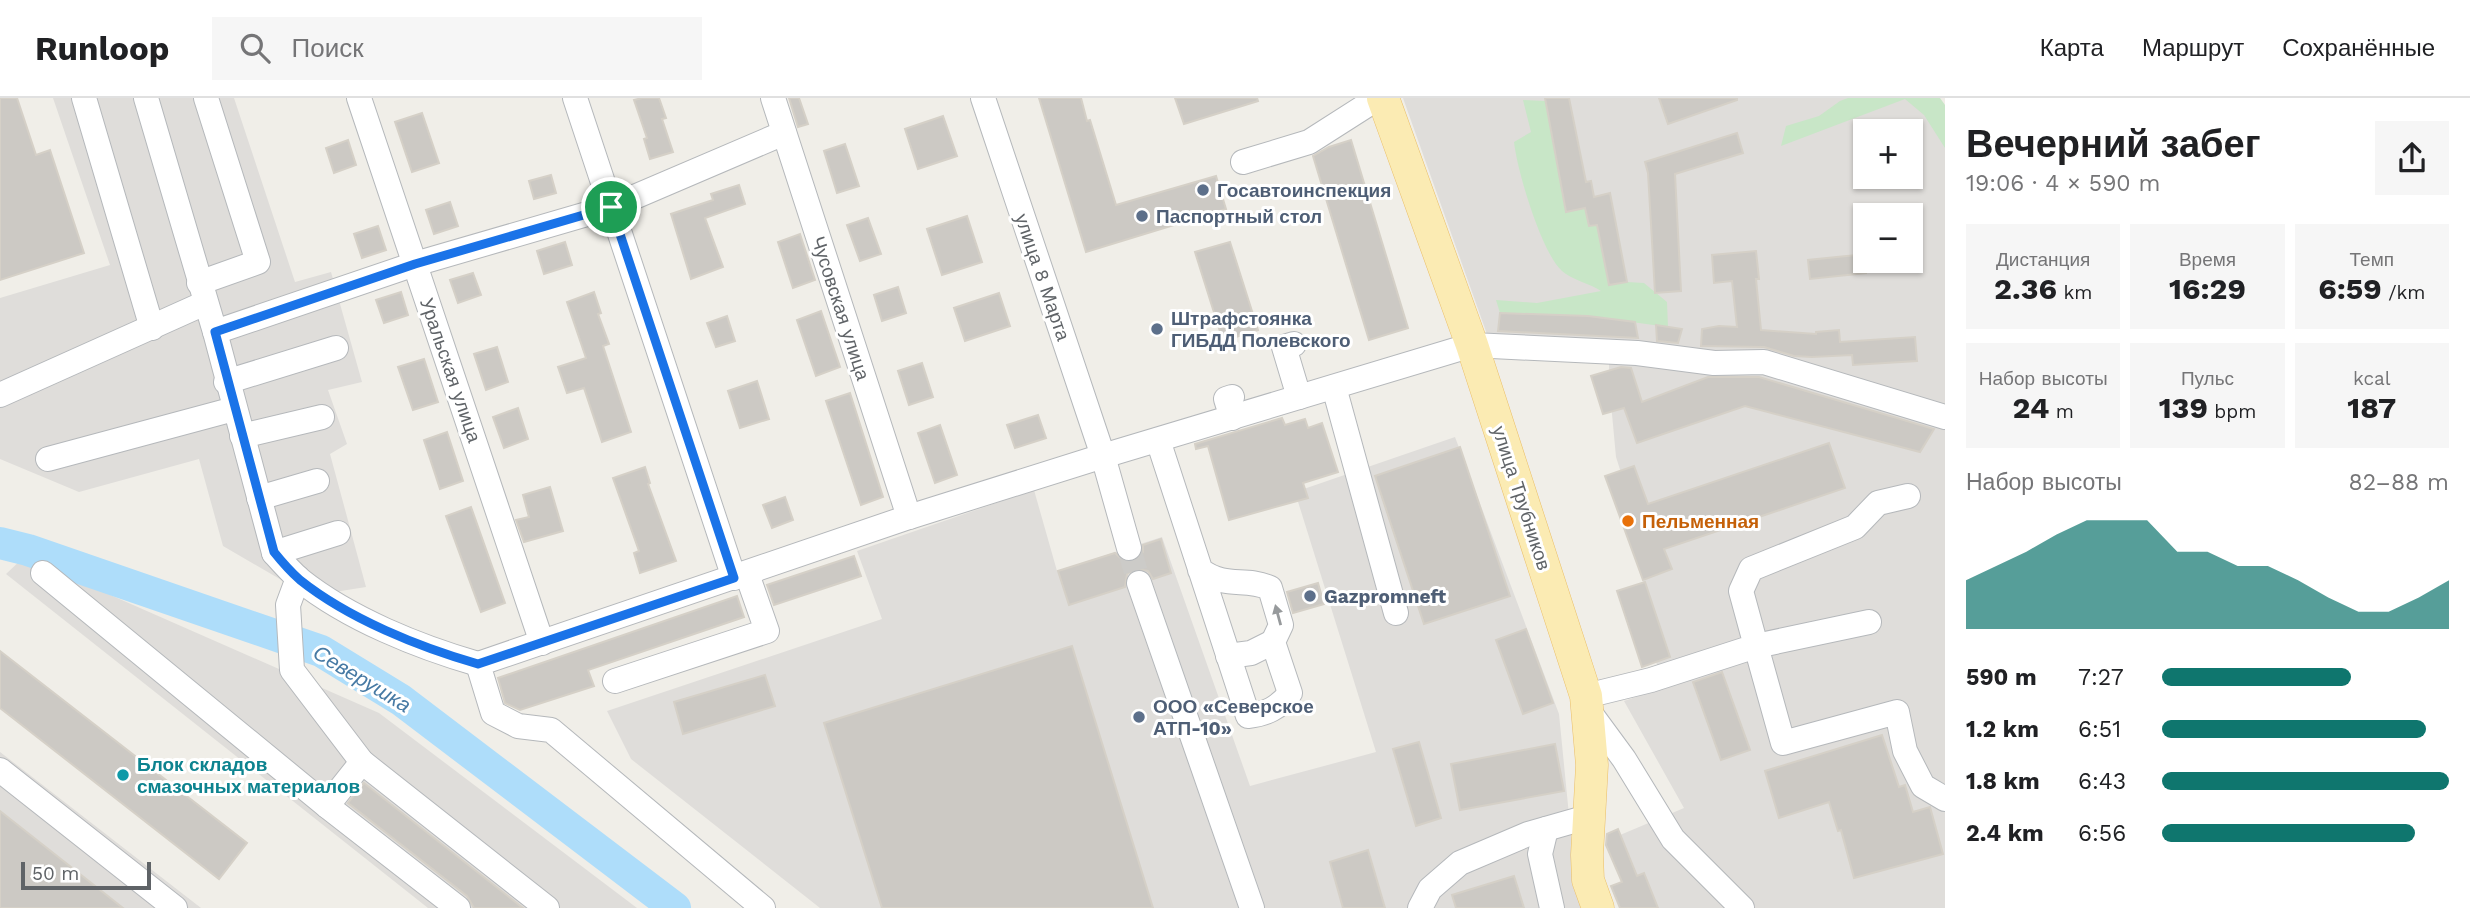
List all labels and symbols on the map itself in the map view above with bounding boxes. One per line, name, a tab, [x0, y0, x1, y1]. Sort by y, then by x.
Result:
pin	[581, 177, 641, 237]
place label: Госавтоинспекция	[1217, 179, 1391, 202]
marker: Госавтоинспекция	[1195, 182, 1211, 198]
place label: Паспортный стол	[1156, 205, 1322, 228]
marker: Паспортный стол	[1134, 208, 1150, 224]
street label: улица 8 Марта	[1010, 211, 1075, 344]
street label: Чусовская улица	[806, 233, 875, 383]
street label: Уральская улица	[415, 295, 486, 446]
place label: Штрафстоянка ГИБДД Полевского	[1171, 307, 1351, 352]
marker: Штрафстоянка ГИБДД Полевского	[1149, 321, 1165, 337]
street label: улица Трубников	[1487, 423, 1556, 573]
place label: Пельменная	[1642, 510, 1759, 533]
marker: Пельменная	[1620, 513, 1636, 529]
place label: Gazpromneft	[1324, 585, 1447, 608]
marker: Gazpromneft	[1302, 588, 1318, 604]
one-way arrow	[1272, 604, 1282, 625]
water label: Северушка	[309, 640, 416, 717]
place label: ООО «Северское АТП-10»	[1153, 695, 1314, 740]
marker: ООО «Северское АТП-10»	[1131, 709, 1147, 725]
place label: Блок складов смазочных материалов	[137, 753, 360, 798]
marker: Блок складов смазочных материалов	[115, 767, 131, 783]
scale bar	[21, 859, 150, 891]

